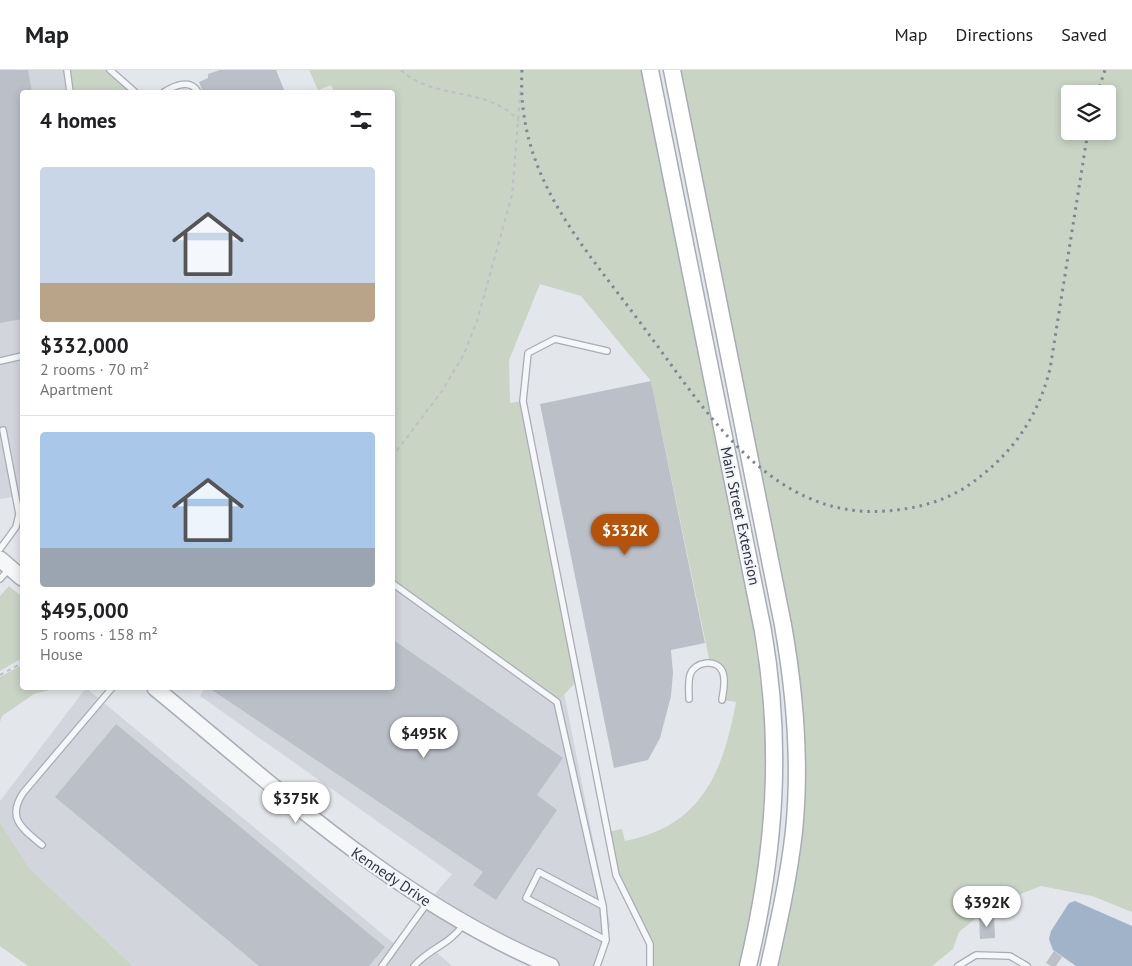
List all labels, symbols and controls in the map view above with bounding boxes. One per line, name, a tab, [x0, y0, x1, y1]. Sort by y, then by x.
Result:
text: Map	[25, 19, 69, 50]
text: Map	[895, 23, 927, 46]
text: Directions	[955, 23, 1033, 46]
text: Saved	[1061, 23, 1107, 46]
map controls	[1061, 85, 1116, 140]
button: layers	[1061, 85, 1116, 140]
icon: filters	[347, 106, 375, 134]
text: 4 homes	[40, 107, 116, 134]
icon: home	[163, 199, 253, 289]
text: $332,000	[40, 332, 129, 359]
text: 2 rooms · 70 m²	[40, 359, 149, 379]
text: Apartment	[40, 379, 113, 399]
street label: Main Street Extension	[717, 445, 764, 587]
icon: home	[163, 465, 253, 555]
pin: $332K	[590, 514, 660, 556]
text: $332K	[602, 520, 648, 540]
text: $495,000	[40, 597, 129, 624]
text: 5 rooms · 158 m²	[40, 624, 158, 644]
text: House	[40, 644, 83, 664]
pin: $495K	[389, 716, 459, 759]
text: $495K	[401, 723, 447, 743]
pin: $375K	[261, 782, 331, 824]
text: $375K	[273, 788, 319, 808]
street label: Kennedy Drive	[348, 843, 435, 910]
pin: $392K	[952, 886, 1022, 928]
text: $392K	[964, 892, 1010, 912]

